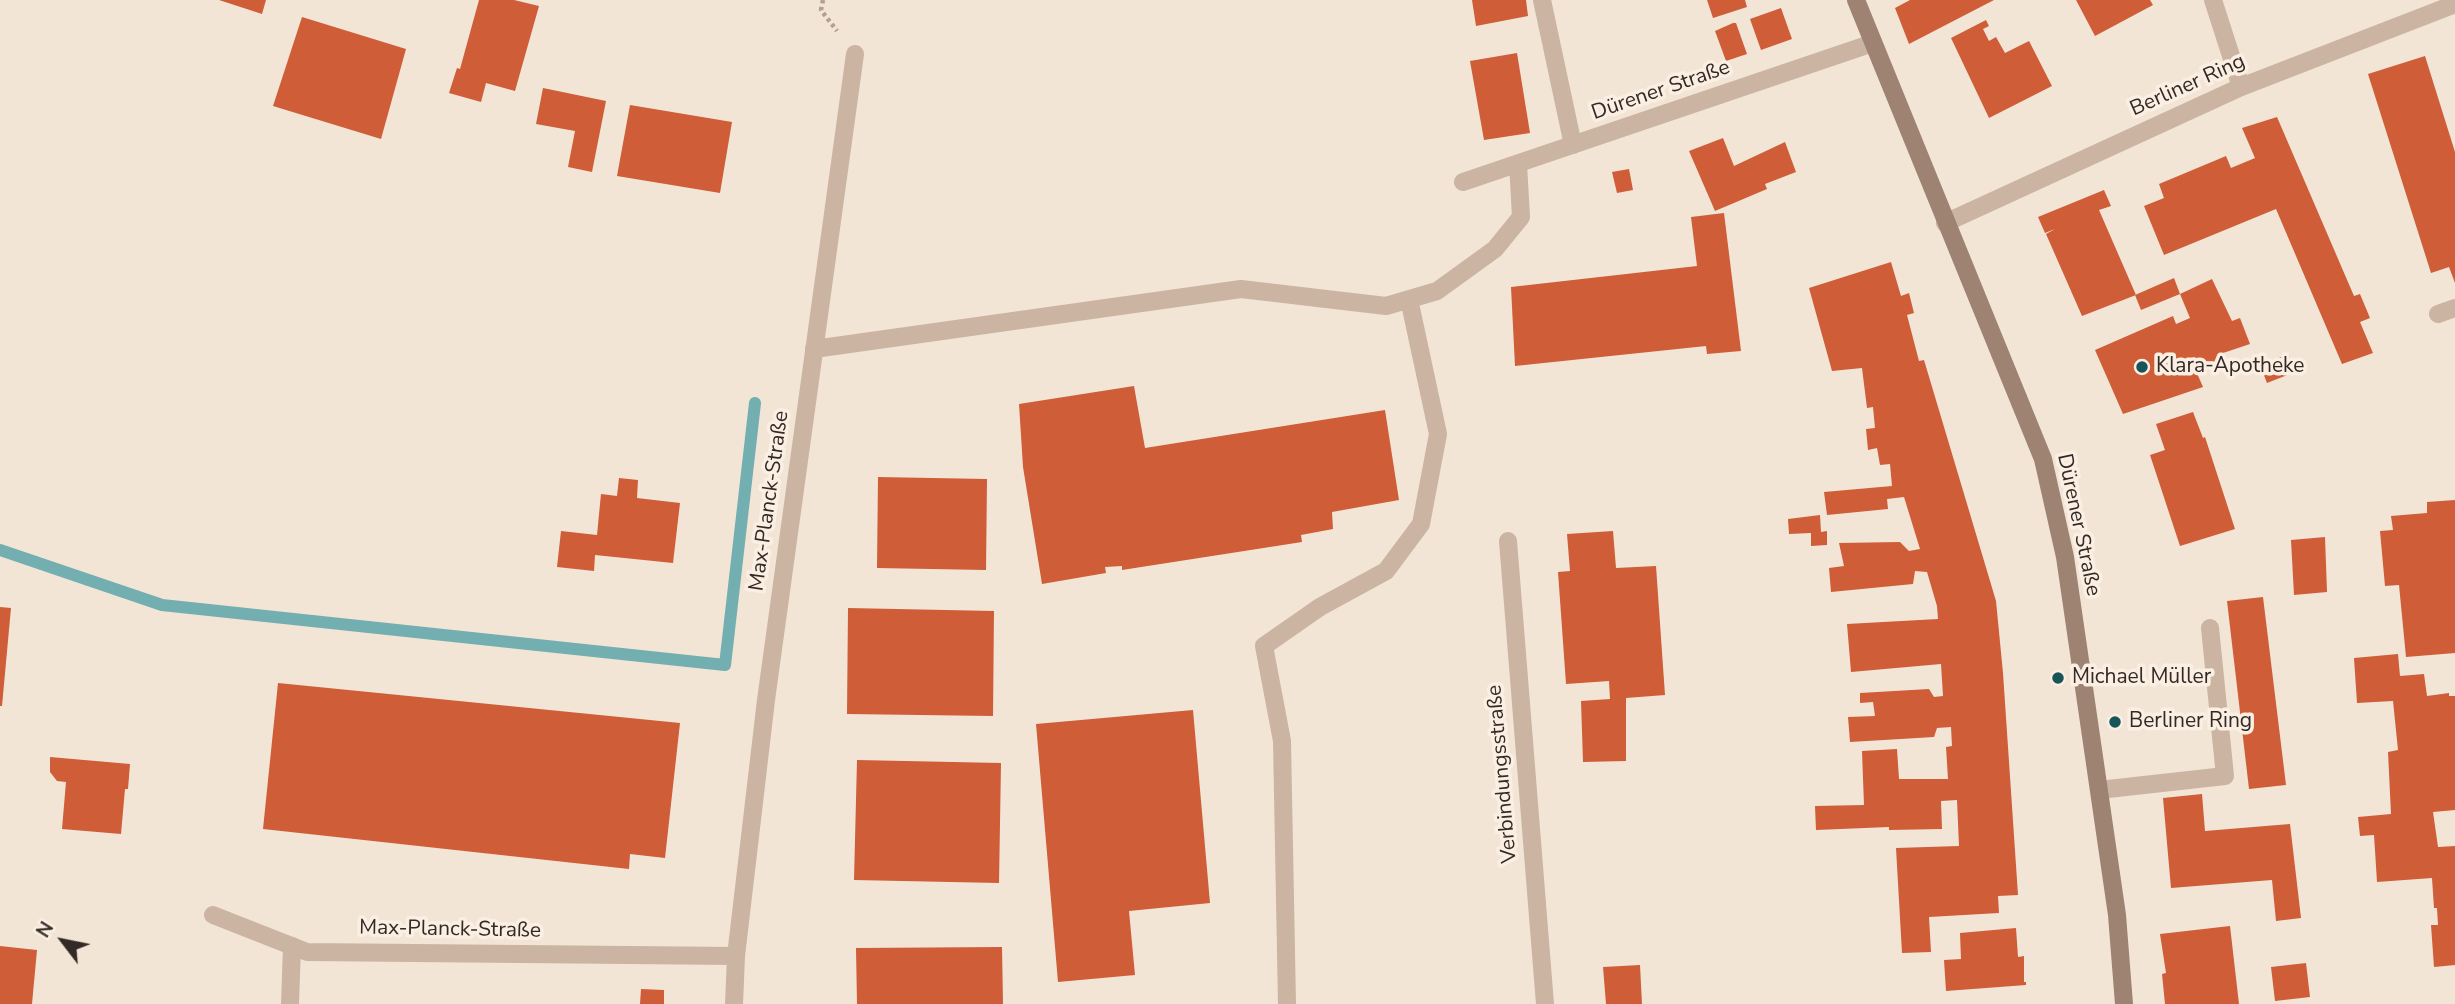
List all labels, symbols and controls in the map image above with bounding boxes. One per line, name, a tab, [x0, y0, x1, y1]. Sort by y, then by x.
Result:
street label: Berliner Ring	[2127, 49, 2249, 123]
street label: Dürener Straße	[1588, 56, 1734, 126]
place label: Klara-Apotheke	[2156, 354, 2304, 380]
marker: Klara-Apotheke	[2134, 359, 2150, 375]
street label: Max-Planck-Straße	[745, 409, 795, 593]
street label: Dürener Straße	[2051, 452, 2105, 598]
place label: Michael Müller	[2072, 665, 2211, 691]
marker: Michael Müller	[2050, 670, 2066, 686]
street label: Verbindungsstraße	[1483, 684, 1523, 864]
place label: Berliner Ring	[2129, 709, 2252, 735]
marker: Berliner Ring	[2107, 714, 2123, 730]
north arrow	[28, 906, 98, 976]
street label: Max-Planck-Straße	[359, 916, 541, 944]
text: N	[30, 917, 60, 943]

